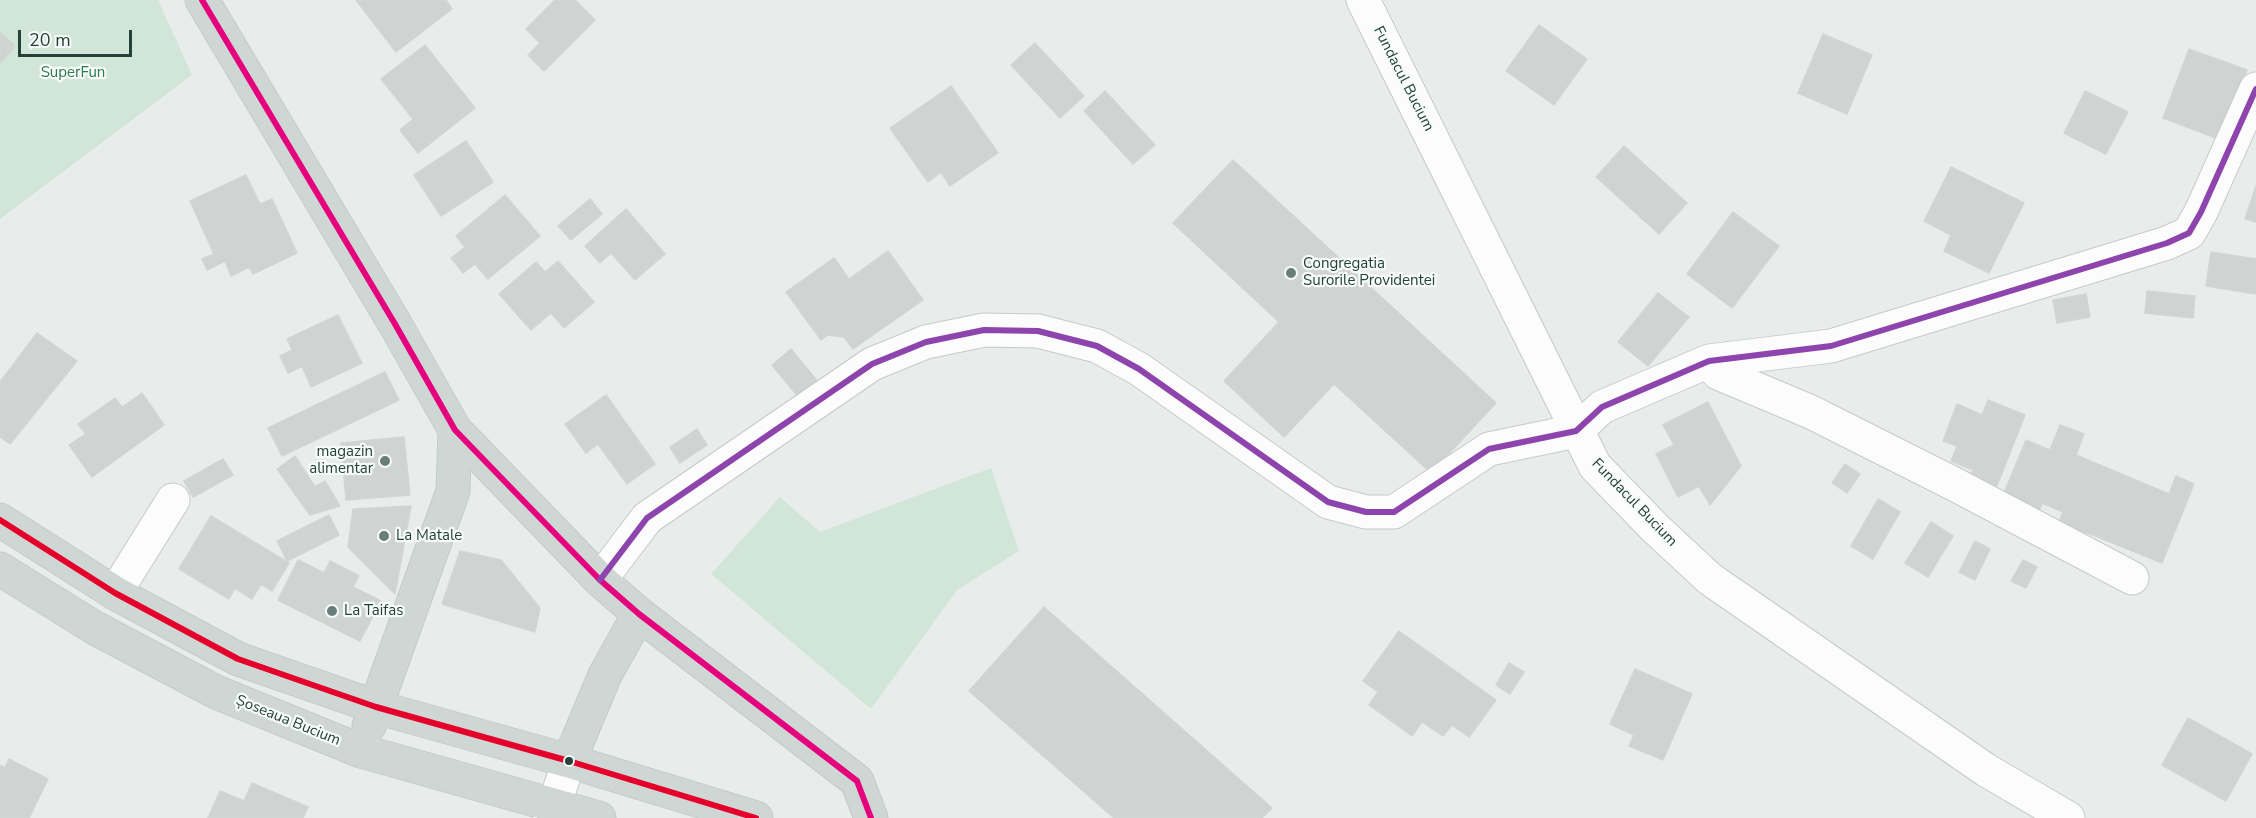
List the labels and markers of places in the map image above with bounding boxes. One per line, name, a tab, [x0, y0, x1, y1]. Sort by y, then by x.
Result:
place label: Congregatia Surorile Providentei	[1303, 255, 1435, 290]
marker: Congregatia Surorile Providentei	[1284, 266, 1298, 280]
place label: magazin alimentar	[309, 443, 373, 478]
marker: magazin alimentar	[378, 454, 392, 468]
place label: La Matale	[396, 527, 462, 545]
marker: La Matale	[377, 529, 391, 543]
place label: La Taifas	[344, 602, 403, 620]
marker: La Taifas	[325, 604, 339, 618]
unlabelled marker	[563, 755, 575, 767]

